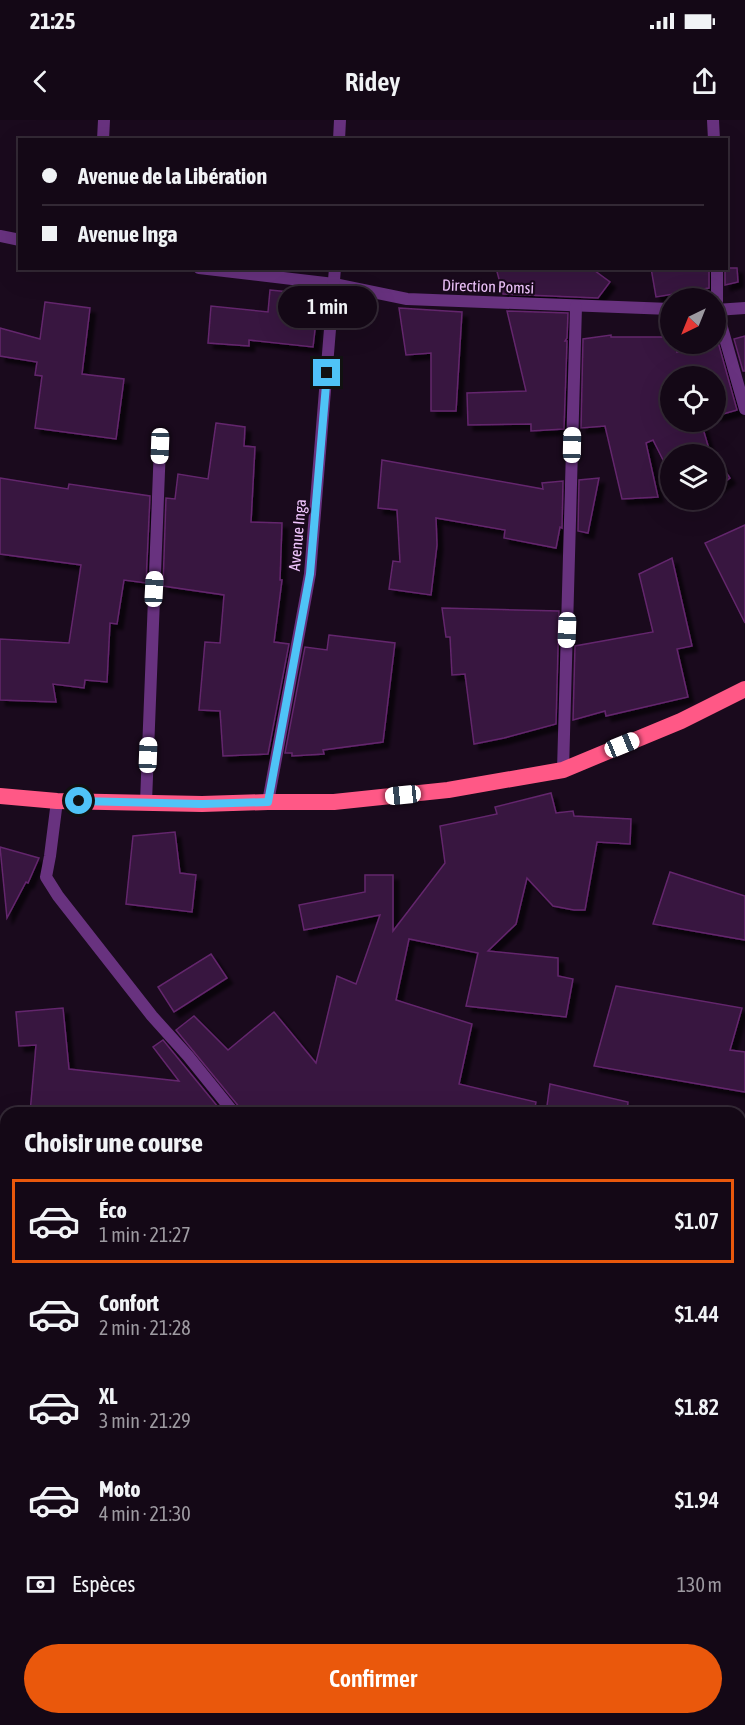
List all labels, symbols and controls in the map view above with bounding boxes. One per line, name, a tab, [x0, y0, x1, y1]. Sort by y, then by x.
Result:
text: 21:25	[30, 8, 75, 34]
icon: back	[24, 65, 57, 98]
icon: share	[688, 65, 721, 98]
text: Ridey	[345, 66, 400, 97]
text: Avenue de la Libération	[78, 163, 267, 189]
text: Avenue Inga	[78, 221, 177, 247]
street label: Direction Pomsi	[442, 275, 534, 297]
callout: 1 min	[278, 286, 376, 328]
north arrow	[660, 288, 726, 354]
map controls	[660, 288, 726, 510]
text: 1 min	[307, 295, 348, 318]
route end	[313, 359, 340, 386]
button: locate	[660, 366, 726, 432]
car	[563, 427, 581, 463]
car	[150, 428, 170, 464]
button: layers	[660, 444, 726, 510]
street label: Avenue Inga	[285, 498, 310, 572]
car	[144, 571, 164, 607]
car	[557, 612, 577, 648]
car	[602, 730, 642, 760]
car	[138, 737, 158, 773]
car	[384, 784, 422, 806]
route start	[65, 787, 92, 814]
text: Choisir une course	[24, 1127, 203, 1158]
icon: car	[27, 1194, 81, 1248]
text: Éco	[99, 1197, 127, 1223]
text: $1.07	[675, 1208, 719, 1234]
text: 1 min · 21:27	[99, 1223, 191, 1246]
icon: car	[27, 1287, 81, 1341]
text: Confort	[99, 1290, 159, 1316]
text: $1.44	[675, 1301, 719, 1327]
text: 2 min · 21:28	[99, 1316, 191, 1339]
icon: car	[27, 1380, 81, 1434]
text: XL	[99, 1383, 117, 1409]
text: $1.82	[675, 1394, 719, 1420]
text: 3 min · 21:29	[99, 1409, 191, 1432]
icon: car	[27, 1473, 81, 1527]
text: Moto	[99, 1476, 141, 1502]
text: $1.94	[675, 1487, 719, 1513]
text: 4 min · 21:30	[99, 1502, 191, 1525]
icon: cash	[24, 1568, 57, 1601]
text: Espèces	[72, 1571, 135, 1597]
text: 130 m	[677, 1573, 722, 1596]
button: Confirmer	[24, 1644, 722, 1713]

